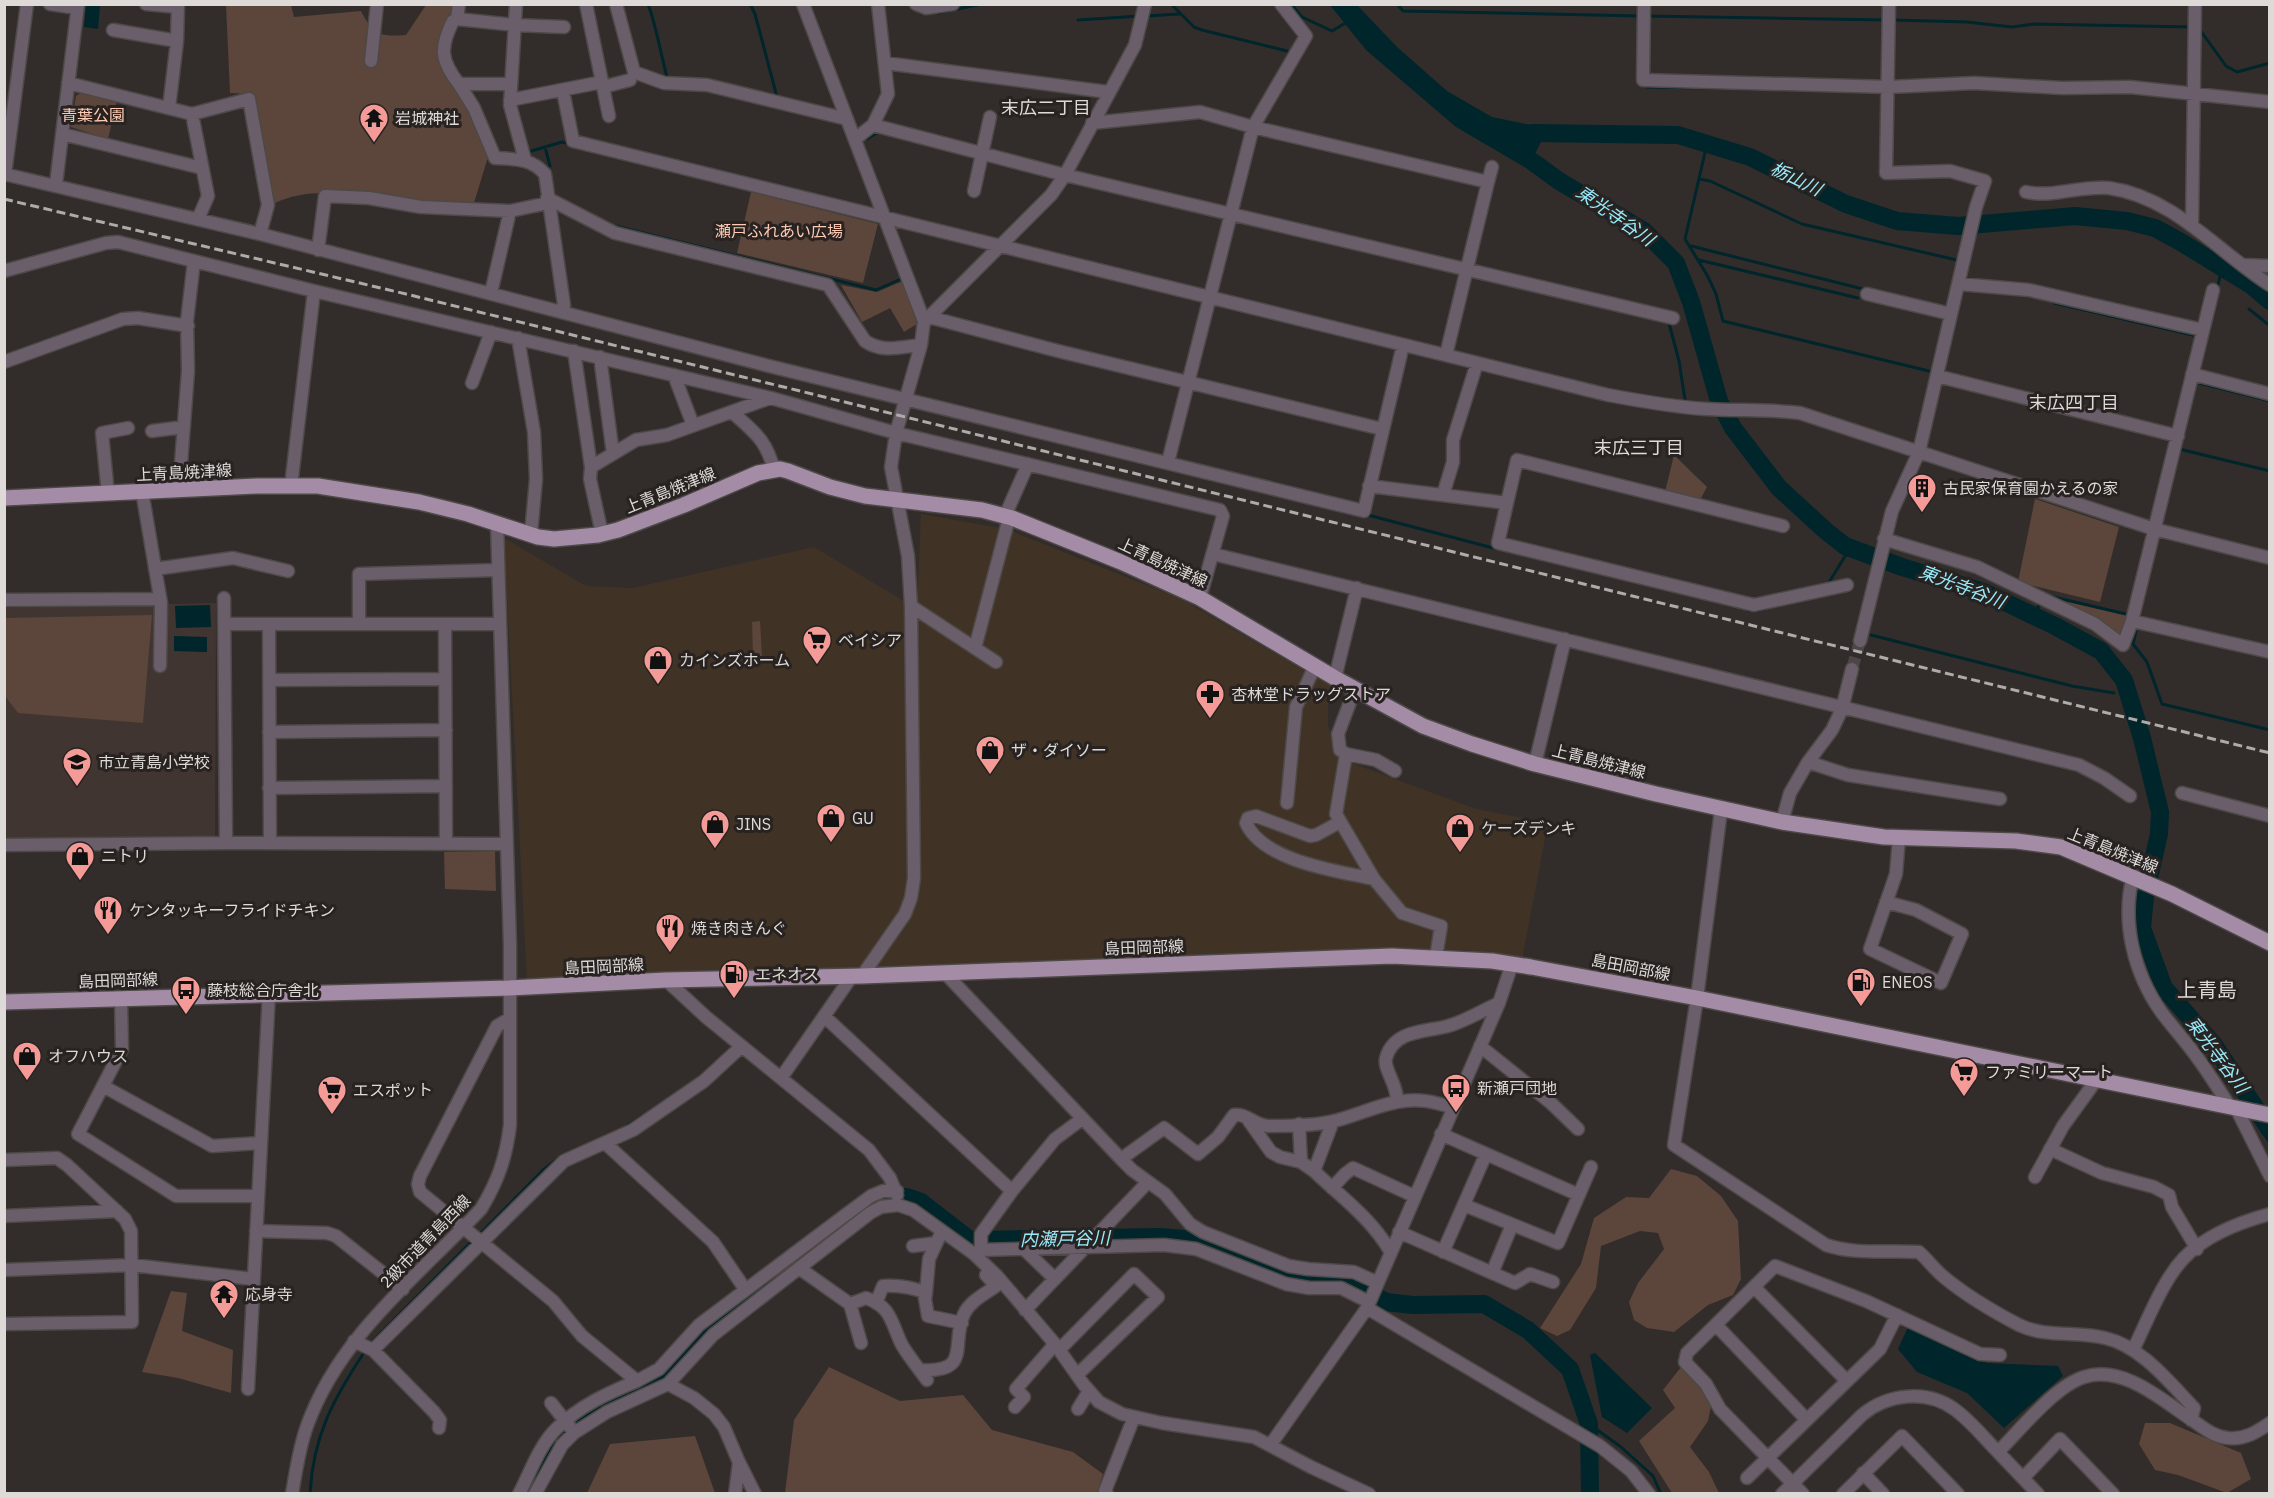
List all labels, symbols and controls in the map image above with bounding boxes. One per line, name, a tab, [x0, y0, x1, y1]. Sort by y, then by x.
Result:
district label: 末広二丁目	[1001, 96, 1091, 119]
temple icon: 岩城神社	[358, 102, 390, 144]
park label: 青葉公園	[61, 105, 125, 125]
place label: 岩城神社	[395, 108, 459, 128]
water label: 栃山川	[1767, 156, 1827, 202]
water label: 東光寺谷川	[1572, 180, 1660, 252]
park label: 瀬戸ふれあい広場	[715, 221, 843, 241]
district label: 末広四丁目	[2029, 391, 2119, 414]
district label: 末広三丁目	[1594, 436, 1684, 459]
street label: 上青島焼津線	[136, 460, 232, 484]
street label: 上青島焼津線	[622, 463, 718, 517]
building icon: 古民家保育園かえるの家	[1906, 472, 1938, 514]
place label: 古民家保育園かえるの家	[1943, 478, 2119, 498]
street label: 上青島焼津線	[1115, 533, 1211, 591]
water label: 東光寺谷川	[1916, 560, 2010, 614]
supermarket icon: ベイシア	[801, 624, 833, 666]
place label: ベイシア	[838, 630, 902, 650]
shop icon: カインズホーム	[642, 644, 674, 686]
place label: カインズホーム	[679, 650, 790, 670]
pharmacy icon: 杏林堂ドラッグストア	[1194, 678, 1226, 720]
place label: 杏林堂ドラッグストア	[1231, 684, 1391, 704]
shop icon: ザ・ダイソー	[974, 734, 1006, 776]
place label: ザ・ダイソー	[1011, 740, 1107, 760]
street label: 上青島焼津線	[1550, 740, 1648, 782]
school or university icon: 市立青島小学校	[61, 746, 93, 788]
place label: 市立青島小学校	[98, 752, 210, 772]
shop icon: GU	[815, 802, 847, 844]
shop icon: JINS	[699, 808, 731, 850]
place label: GU	[852, 808, 874, 828]
shop icon: ケーズデンキ	[1444, 812, 1476, 854]
place label: JINS	[736, 814, 771, 834]
place label: ケーズデンキ	[1481, 818, 1576, 838]
street label: 上青島焼津線	[2065, 823, 2161, 877]
shop icon: ニトリ	[64, 840, 96, 882]
place label: ニトリ	[101, 846, 149, 866]
restaurant icon: ケンタッキーフライドチキン	[92, 894, 124, 936]
place label: ケンタッキーフライドチキン	[129, 900, 335, 920]
restaurant icon: 焼き肉きんぐ	[654, 912, 686, 954]
place label: 焼き肉きんぐ	[691, 918, 787, 938]
street label: 島田岡部線	[1104, 936, 1184, 958]
street label: 島田岡部線	[1590, 950, 1672, 984]
street label: 島田岡部線	[564, 954, 644, 978]
fuel station icon: エネオス	[718, 958, 750, 1000]
place label: エネオス	[755, 964, 819, 984]
fuel station icon: ENEOS	[1845, 966, 1877, 1008]
street label: 島田岡部線	[78, 969, 158, 991]
place label: ENEOS	[1882, 972, 1933, 992]
bus stop icon: 藤枝総合庁舎北	[170, 974, 202, 1016]
district label: 上青島	[2177, 976, 2237, 1003]
place label: 藤枝総合庁舎北	[207, 980, 319, 1000]
water label: 東光寺谷川	[2181, 1012, 2255, 1099]
shop icon: オフハウス	[11, 1040, 43, 1082]
place label: オフハウス	[48, 1046, 128, 1066]
supermarket icon: ファミリーマート	[1948, 1056, 1980, 1098]
place label: ファミリーマート	[1985, 1062, 2113, 1082]
bus stop icon: 新瀬戸団地	[1440, 1072, 1472, 1114]
supermarket icon: エスポット	[316, 1074, 348, 1116]
place label: 新瀬戸団地	[1477, 1078, 1557, 1098]
place label: エスポット	[353, 1080, 433, 1100]
street label: 2級市道青島西線	[376, 1190, 474, 1292]
water label: 内瀬戸谷川	[1020, 1226, 1112, 1251]
temple icon: 応身寺	[208, 1278, 240, 1320]
place label: 応身寺	[245, 1284, 293, 1304]

